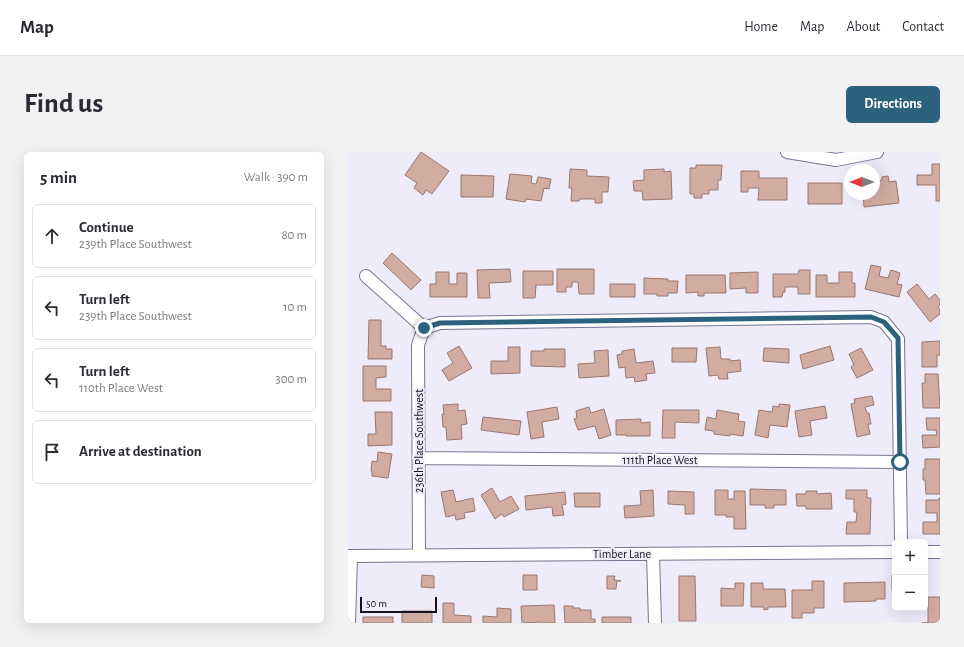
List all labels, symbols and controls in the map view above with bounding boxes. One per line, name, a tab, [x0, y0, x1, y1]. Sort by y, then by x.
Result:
text: Map	[20, 18, 54, 37]
text: Home	[744, 20, 778, 34]
text: Map	[800, 20, 824, 34]
text: About	[846, 20, 880, 34]
text: Contact	[902, 20, 944, 34]
button: Directions	[846, 86, 940, 123]
text: Find us	[24, 90, 103, 118]
north arrow	[844, 164, 880, 200]
text: 5 min	[40, 169, 77, 186]
text: Walk · 390 m	[244, 171, 308, 184]
text: Continue	[79, 220, 134, 235]
icon: ahead	[41, 225, 63, 247]
text: 80 m	[281, 229, 307, 242]
text: 239th Place Southwest	[79, 238, 192, 251]
text: Turn left	[79, 292, 130, 307]
icon: left	[41, 297, 63, 319]
text: 10 m	[283, 301, 307, 314]
text: 239th Place Southwest	[79, 310, 192, 323]
route end	[415, 319, 433, 337]
text: Turn left	[79, 364, 130, 379]
icon: left	[41, 369, 63, 391]
text: 300 m	[275, 373, 307, 386]
text: 110th Place West	[79, 382, 163, 395]
street label: 236th Place Southwest	[413, 389, 425, 493]
icon: arrive	[41, 441, 63, 463]
text: Arrive at destination	[79, 444, 202, 459]
route start	[891, 453, 909, 471]
street label: 111th Place West	[622, 454, 698, 466]
map controls	[892, 539, 928, 611]
button: +	[892, 539, 928, 575]
street label: Timber Lane	[593, 548, 651, 560]
button: −	[892, 575, 928, 611]
scale bar	[360, 595, 437, 614]
text: 50 m	[366, 598, 387, 609]

